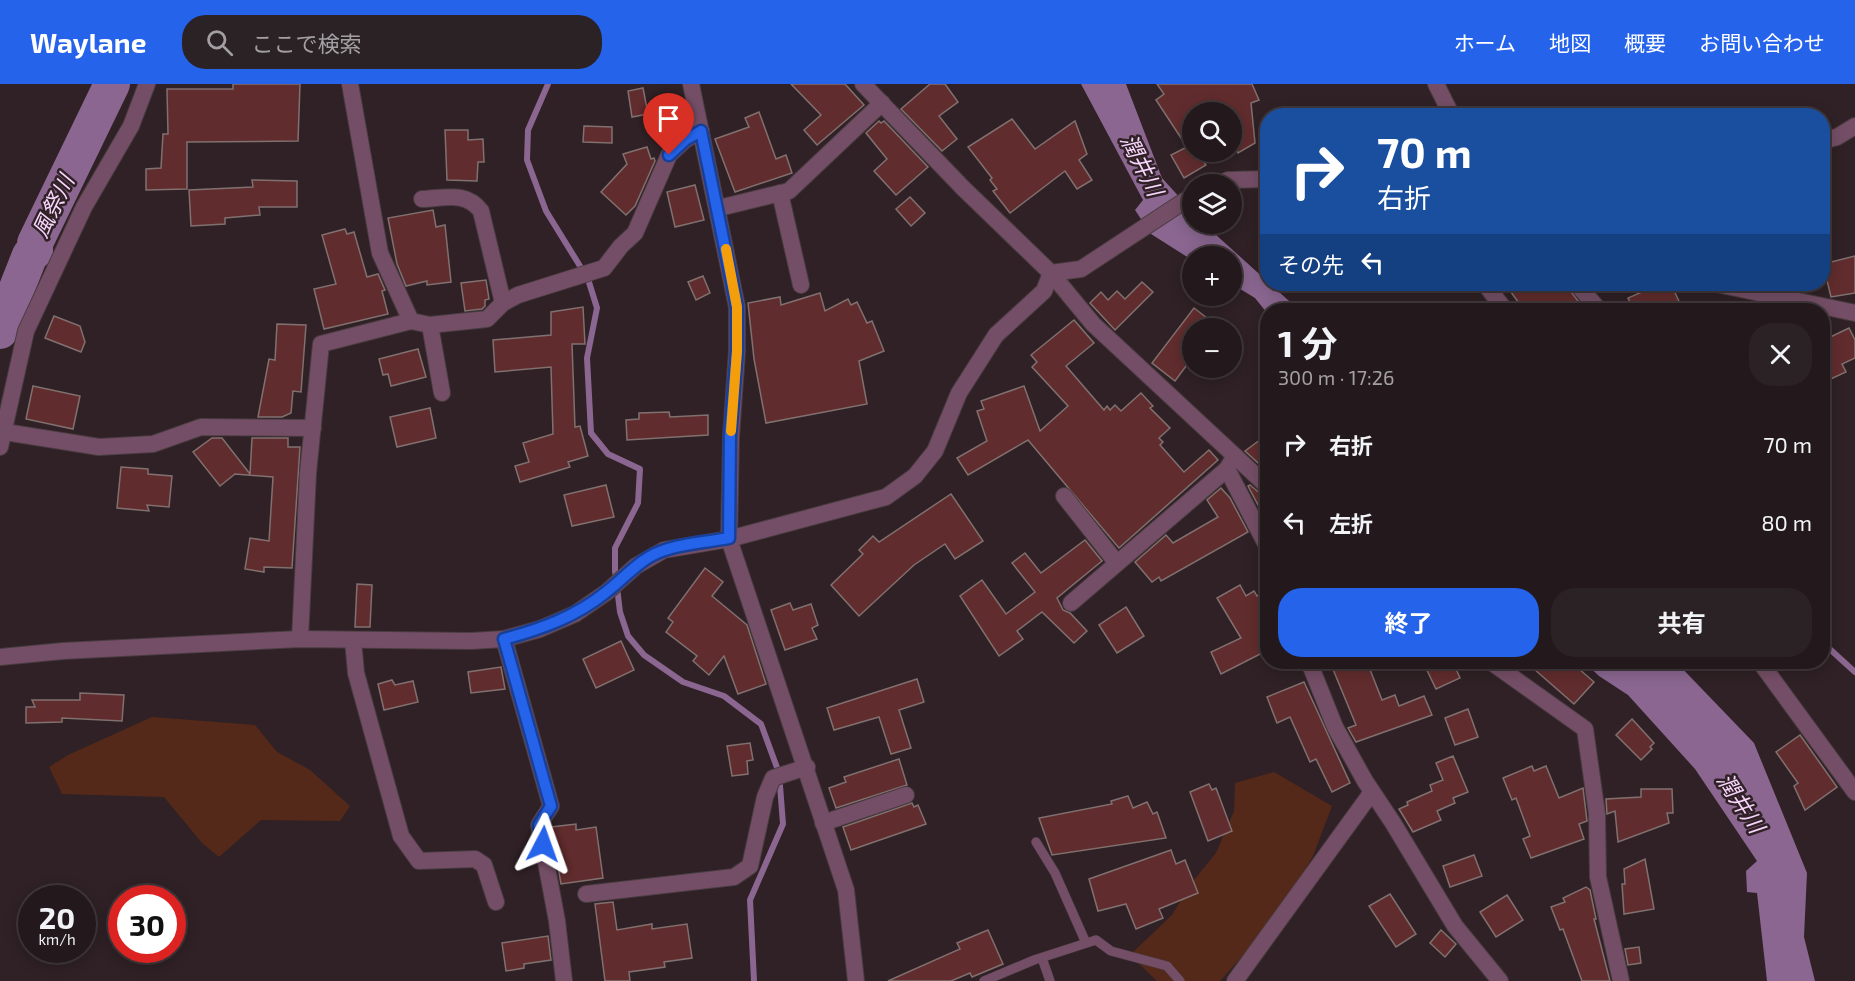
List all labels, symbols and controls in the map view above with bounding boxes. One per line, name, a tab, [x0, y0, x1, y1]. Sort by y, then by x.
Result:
search box	[182, 15, 602, 69]
text: Waylane	[30, 25, 146, 59]
icon: search	[203, 26, 236, 59]
text: ここで検索	[251, 30, 361, 56]
text: ホーム	[1454, 30, 1516, 55]
text: 地図	[1549, 30, 1591, 55]
text: 概要	[1624, 30, 1666, 55]
text: お問い合わせ	[1699, 30, 1825, 55]
pin	[643, 93, 694, 155]
icon: arrive	[652, 102, 685, 135]
map controls	[1182, 102, 1242, 378]
button: search	[1182, 102, 1242, 162]
text: 70 m	[1377, 126, 1472, 176]
water label: 潤井川	[1116, 129, 1170, 202]
icon: right	[1278, 132, 1356, 210]
water label: 風祭川	[26, 168, 79, 241]
button: layers	[1182, 174, 1242, 234]
text: 右折	[1377, 181, 1431, 213]
button: +	[1182, 246, 1242, 306]
icon: left	[1356, 246, 1389, 279]
text: その先	[1278, 251, 1344, 277]
button: −	[1182, 318, 1242, 378]
text: 1 分	[1278, 321, 1337, 364]
button: close	[1749, 323, 1812, 386]
text: 300 m · 17:26	[1278, 365, 1394, 389]
icon: right	[1278, 428, 1311, 461]
text: 70 m	[1763, 431, 1812, 457]
text: 右折	[1329, 432, 1373, 458]
icon: left	[1278, 506, 1311, 539]
text: 80 m	[1761, 509, 1812, 535]
text: 左折	[1329, 510, 1373, 536]
button: 終了	[1278, 588, 1539, 657]
button: 共有	[1551, 588, 1812, 657]
water label: 潤井川	[1713, 768, 1772, 839]
position arrow	[511, 812, 575, 876]
speed limit sign: 30	[108, 885, 186, 963]
text: 20	[39, 899, 75, 935]
text: km/h	[38, 930, 76, 948]

